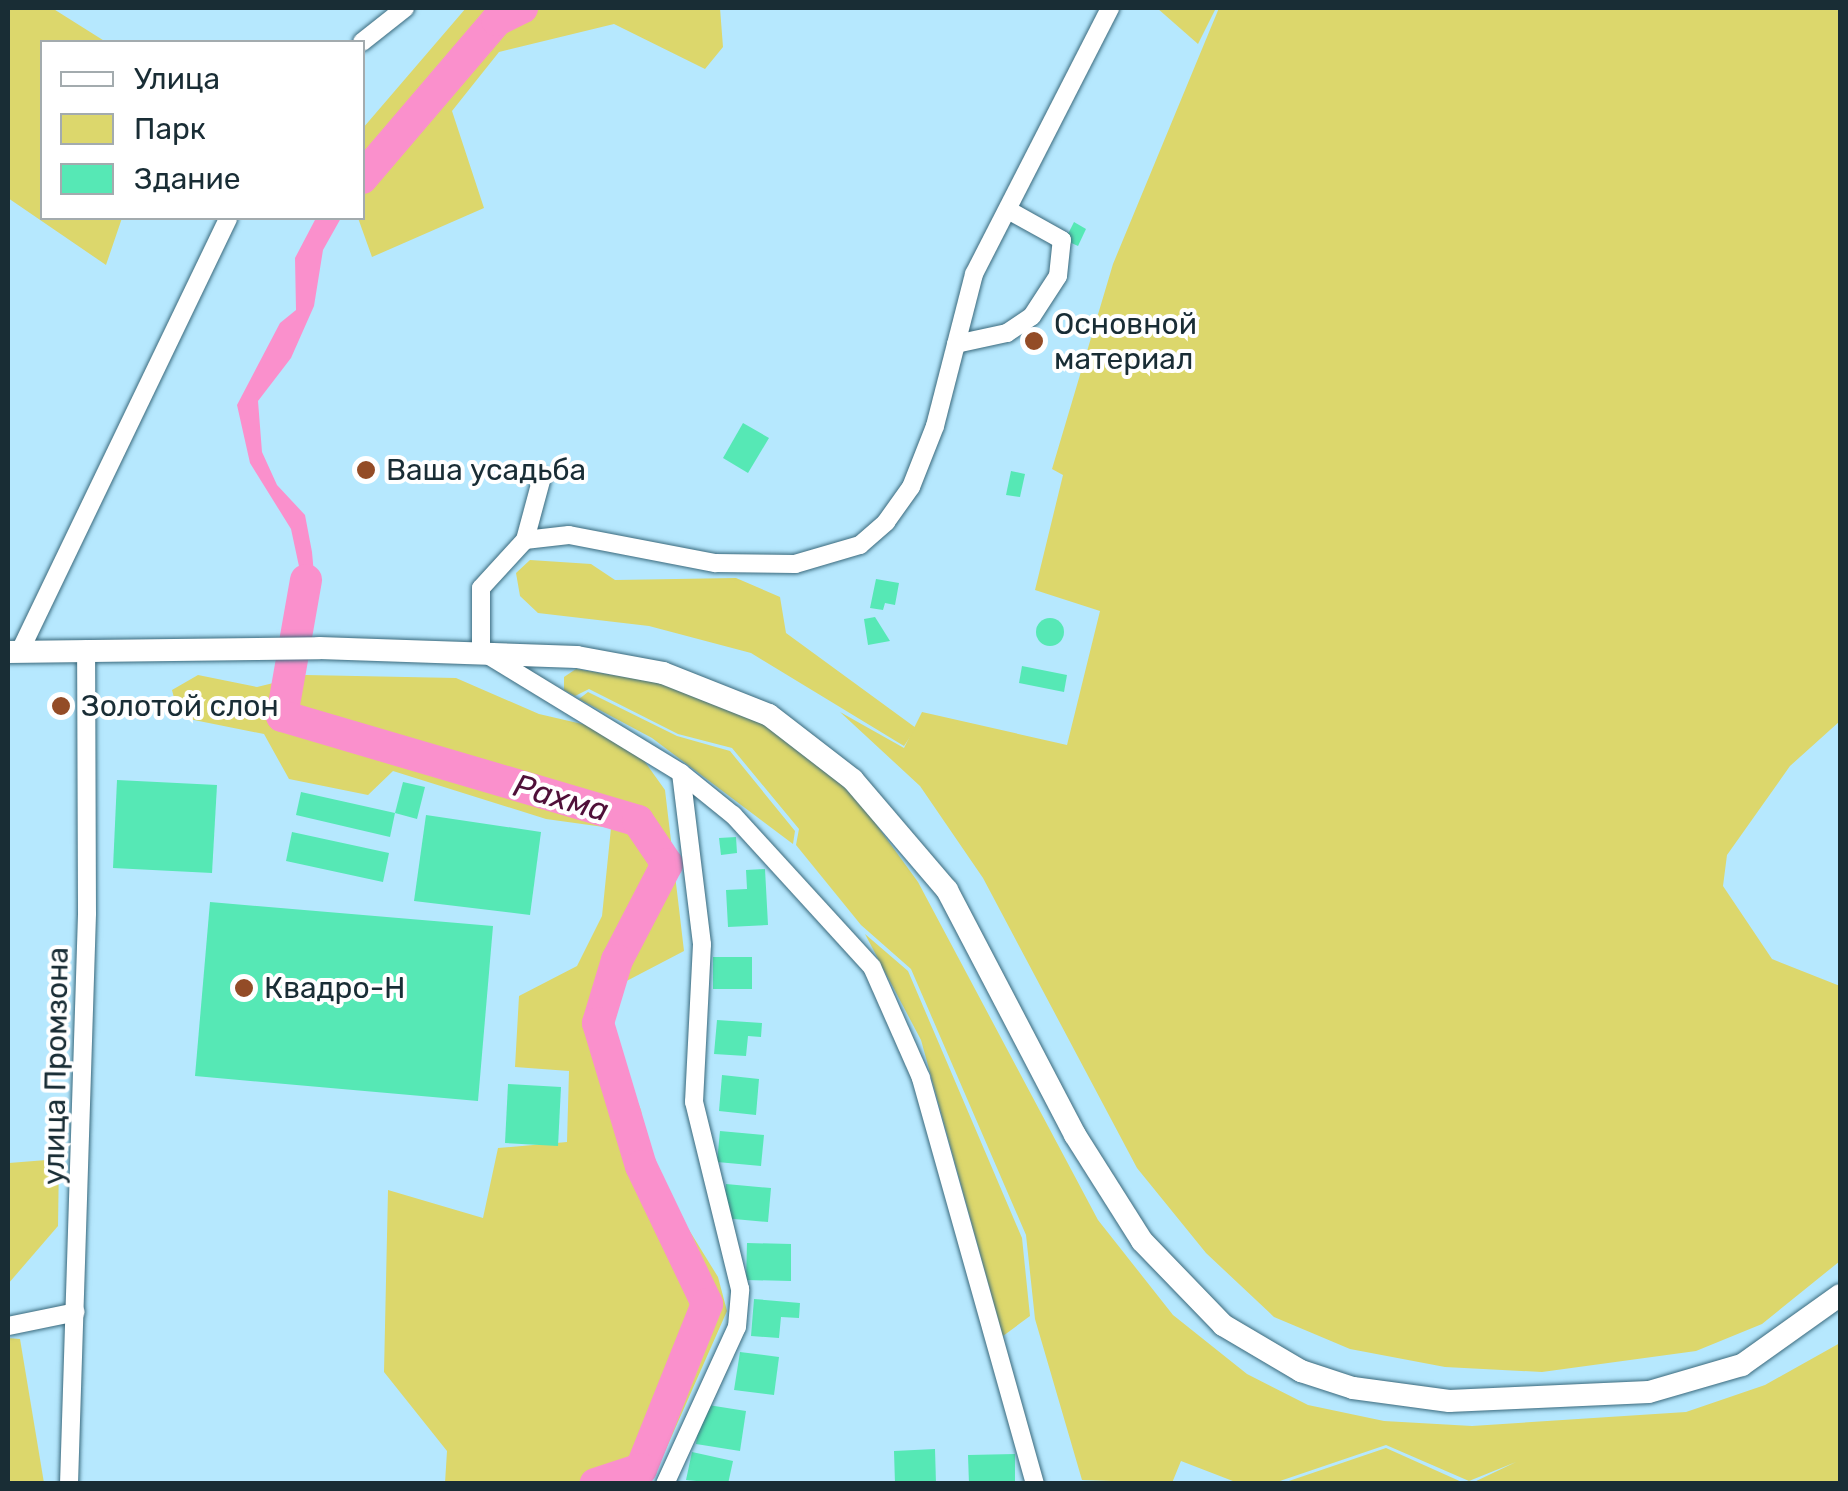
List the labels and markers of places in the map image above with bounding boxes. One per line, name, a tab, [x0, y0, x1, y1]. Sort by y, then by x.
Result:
place label: Основной материал	[1054, 306, 1197, 376]
marker: Основной материал	[1023, 330, 1045, 352]
place label: Ваша усадьба	[386, 452, 586, 488]
marker: Ваша усадьба	[355, 459, 377, 481]
place label: Золотой слон	[81, 688, 279, 724]
marker: Золотой слон	[50, 695, 72, 717]
place label: Квадро-Н	[264, 970, 405, 1006]
marker: Квадро-Н	[233, 977, 255, 999]

